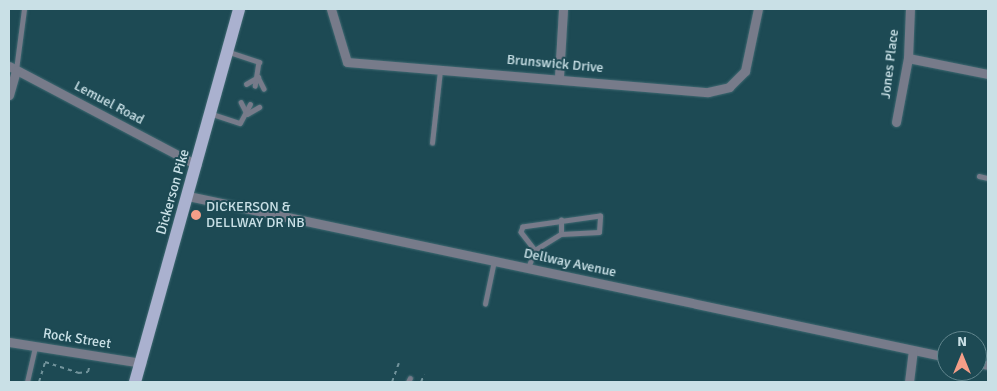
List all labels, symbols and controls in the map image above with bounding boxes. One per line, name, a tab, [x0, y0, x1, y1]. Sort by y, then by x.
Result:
street label: Jones Place	[877, 28, 903, 100]
street label: Brunswick Drive	[506, 51, 604, 77]
street label: Lemuel Road	[71, 78, 147, 128]
street label: Dickerson Pike	[153, 147, 193, 237]
place label: DICKERSON & DELLWAY DR NB	[206, 199, 305, 232]
marker: DICKERSON & DELLWAY DR NB	[190, 209, 202, 221]
street label: Dellway Avenue	[522, 245, 618, 281]
street label: Rock Street	[42, 325, 112, 353]
north arrow	[937, 331, 987, 381]
text: N	[957, 333, 967, 350]

